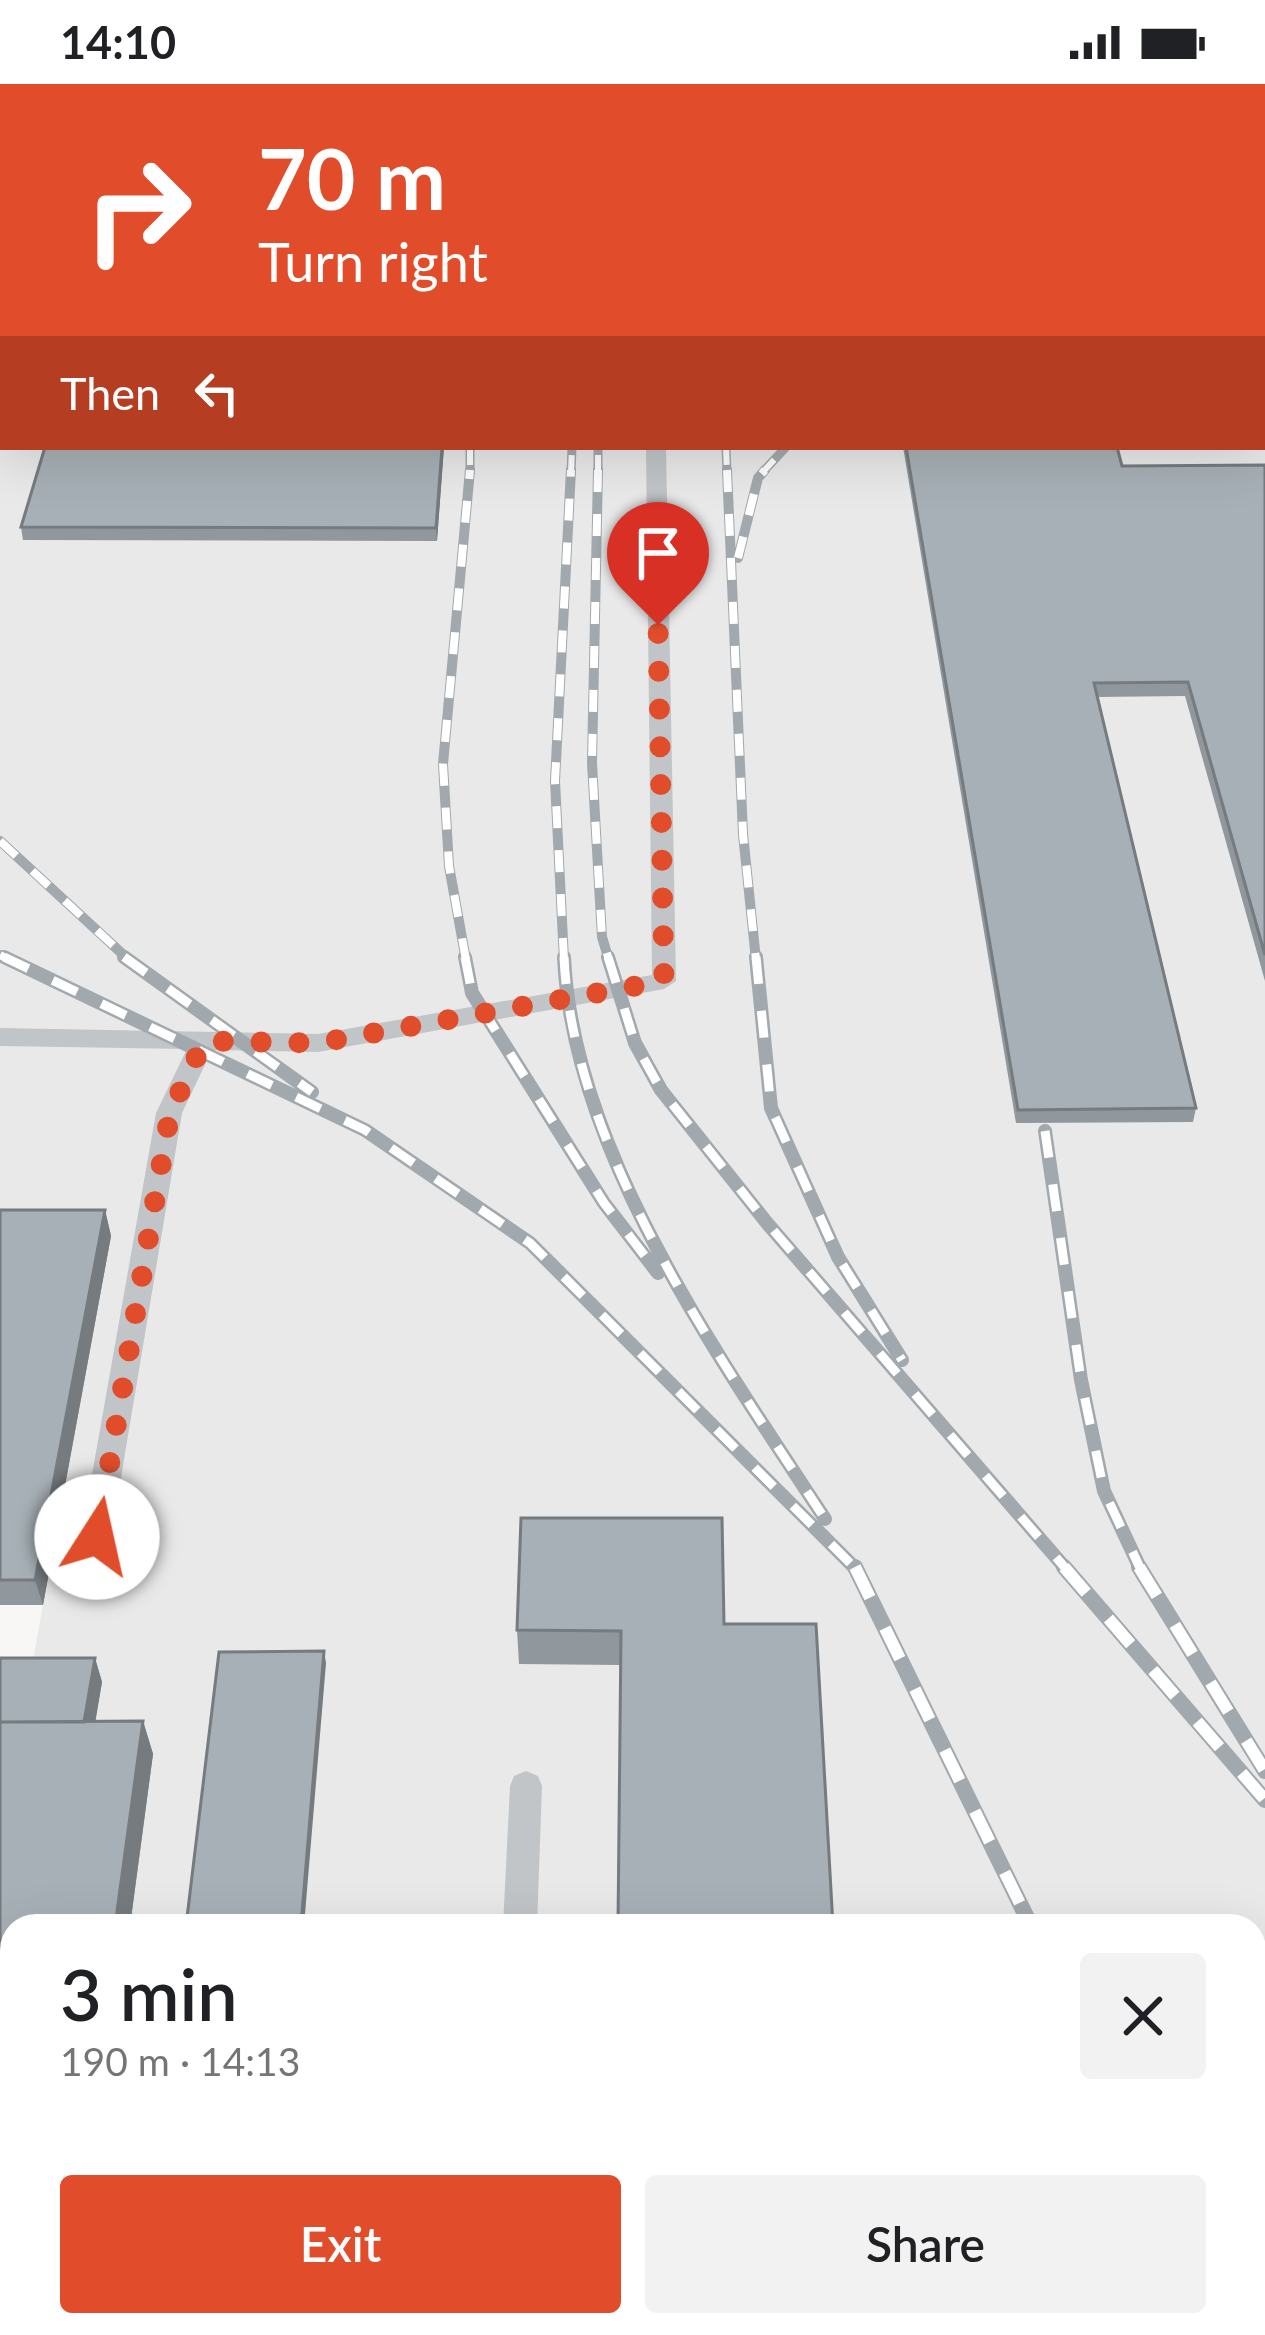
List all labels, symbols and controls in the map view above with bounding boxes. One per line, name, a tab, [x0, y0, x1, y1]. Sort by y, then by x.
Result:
text: 14:10	[60, 15, 176, 69]
text: 70 m	[258, 127, 446, 228]
icon: right	[60, 132, 216, 288]
text: Turn right	[258, 229, 488, 294]
icon: left	[184, 360, 250, 426]
text: Then	[60, 366, 160, 420]
pin	[607, 502, 709, 625]
icon: arrive	[625, 520, 691, 586]
position arrow	[34, 1474, 160, 1600]
text: 3 min	[60, 1950, 238, 2036]
button: close	[1080, 1953, 1206, 2079]
text: 190 m · 14:13	[60, 2038, 300, 2084]
button: Exit	[60, 2175, 621, 2313]
button: Share	[645, 2175, 1206, 2313]

